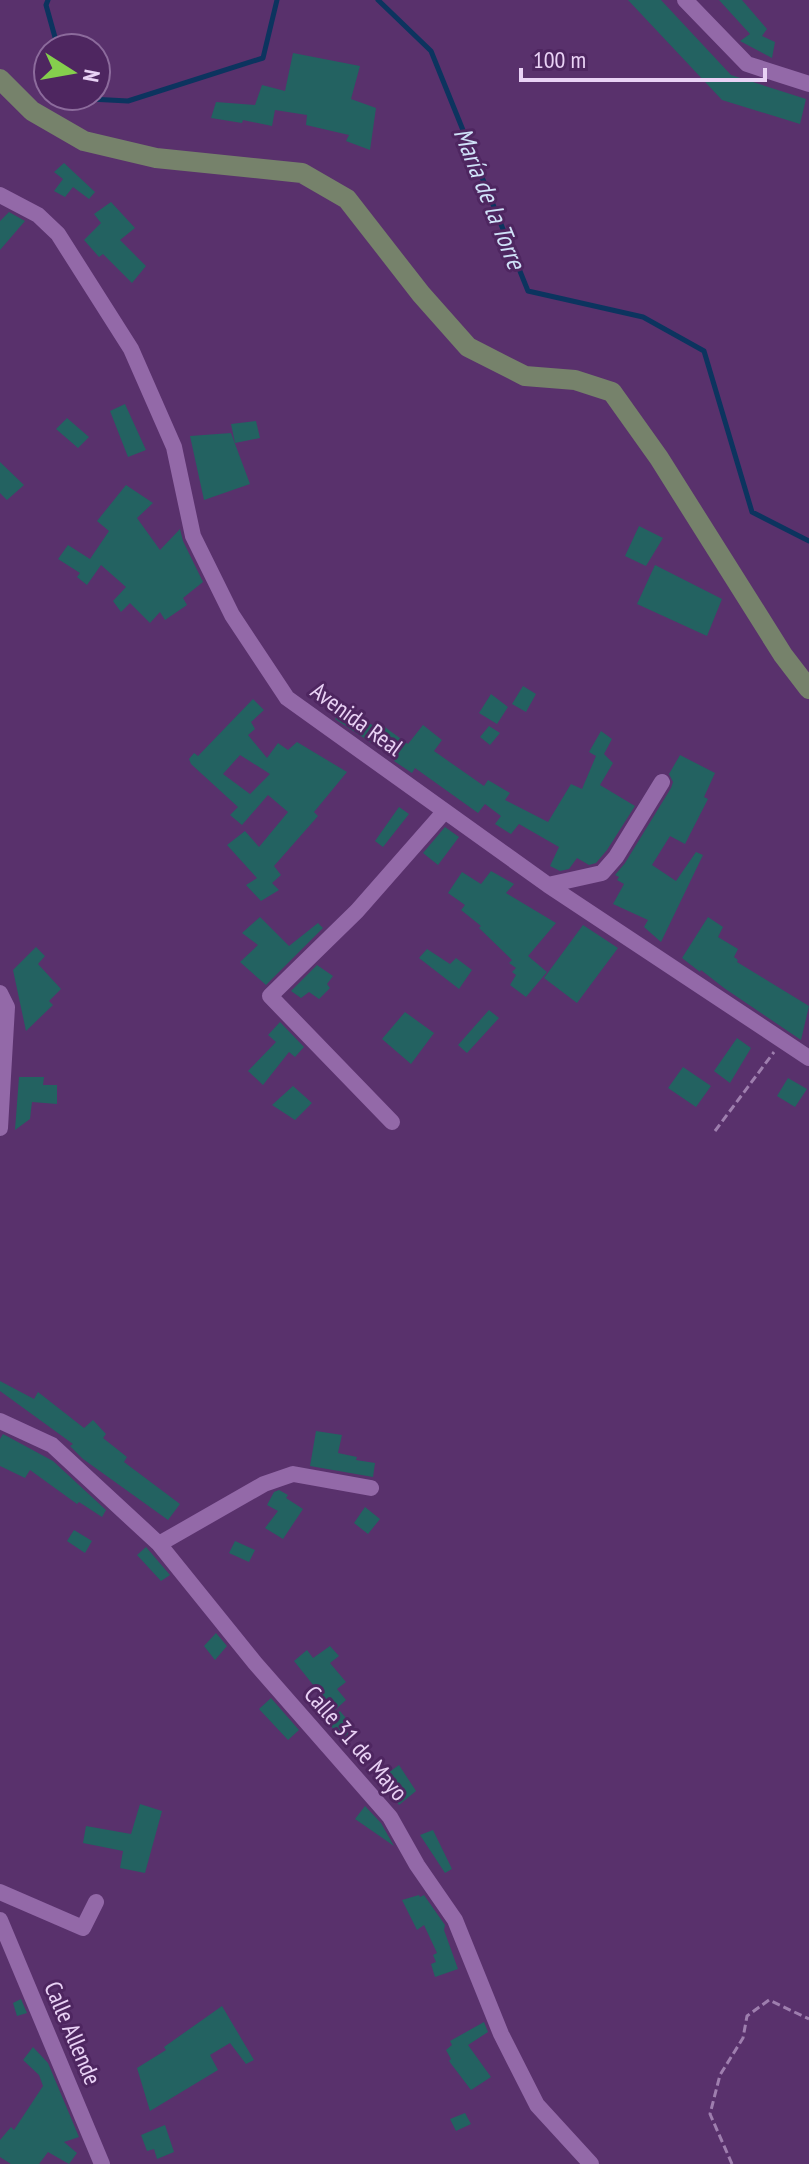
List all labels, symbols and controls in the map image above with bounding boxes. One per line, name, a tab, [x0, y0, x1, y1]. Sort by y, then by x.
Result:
north arrow	[32, 32, 112, 112]
scale bar	[521, 32, 765, 82]
text: 100 m	[533, 44, 586, 75]
text: N	[77, 67, 107, 84]
water label: María de la Torre	[447, 122, 534, 276]
street label: Avenida Real	[305, 675, 409, 763]
street label: Calle 31 de Mayo	[297, 1679, 415, 1807]
street label: Calle Allende	[37, 1977, 109, 2089]

